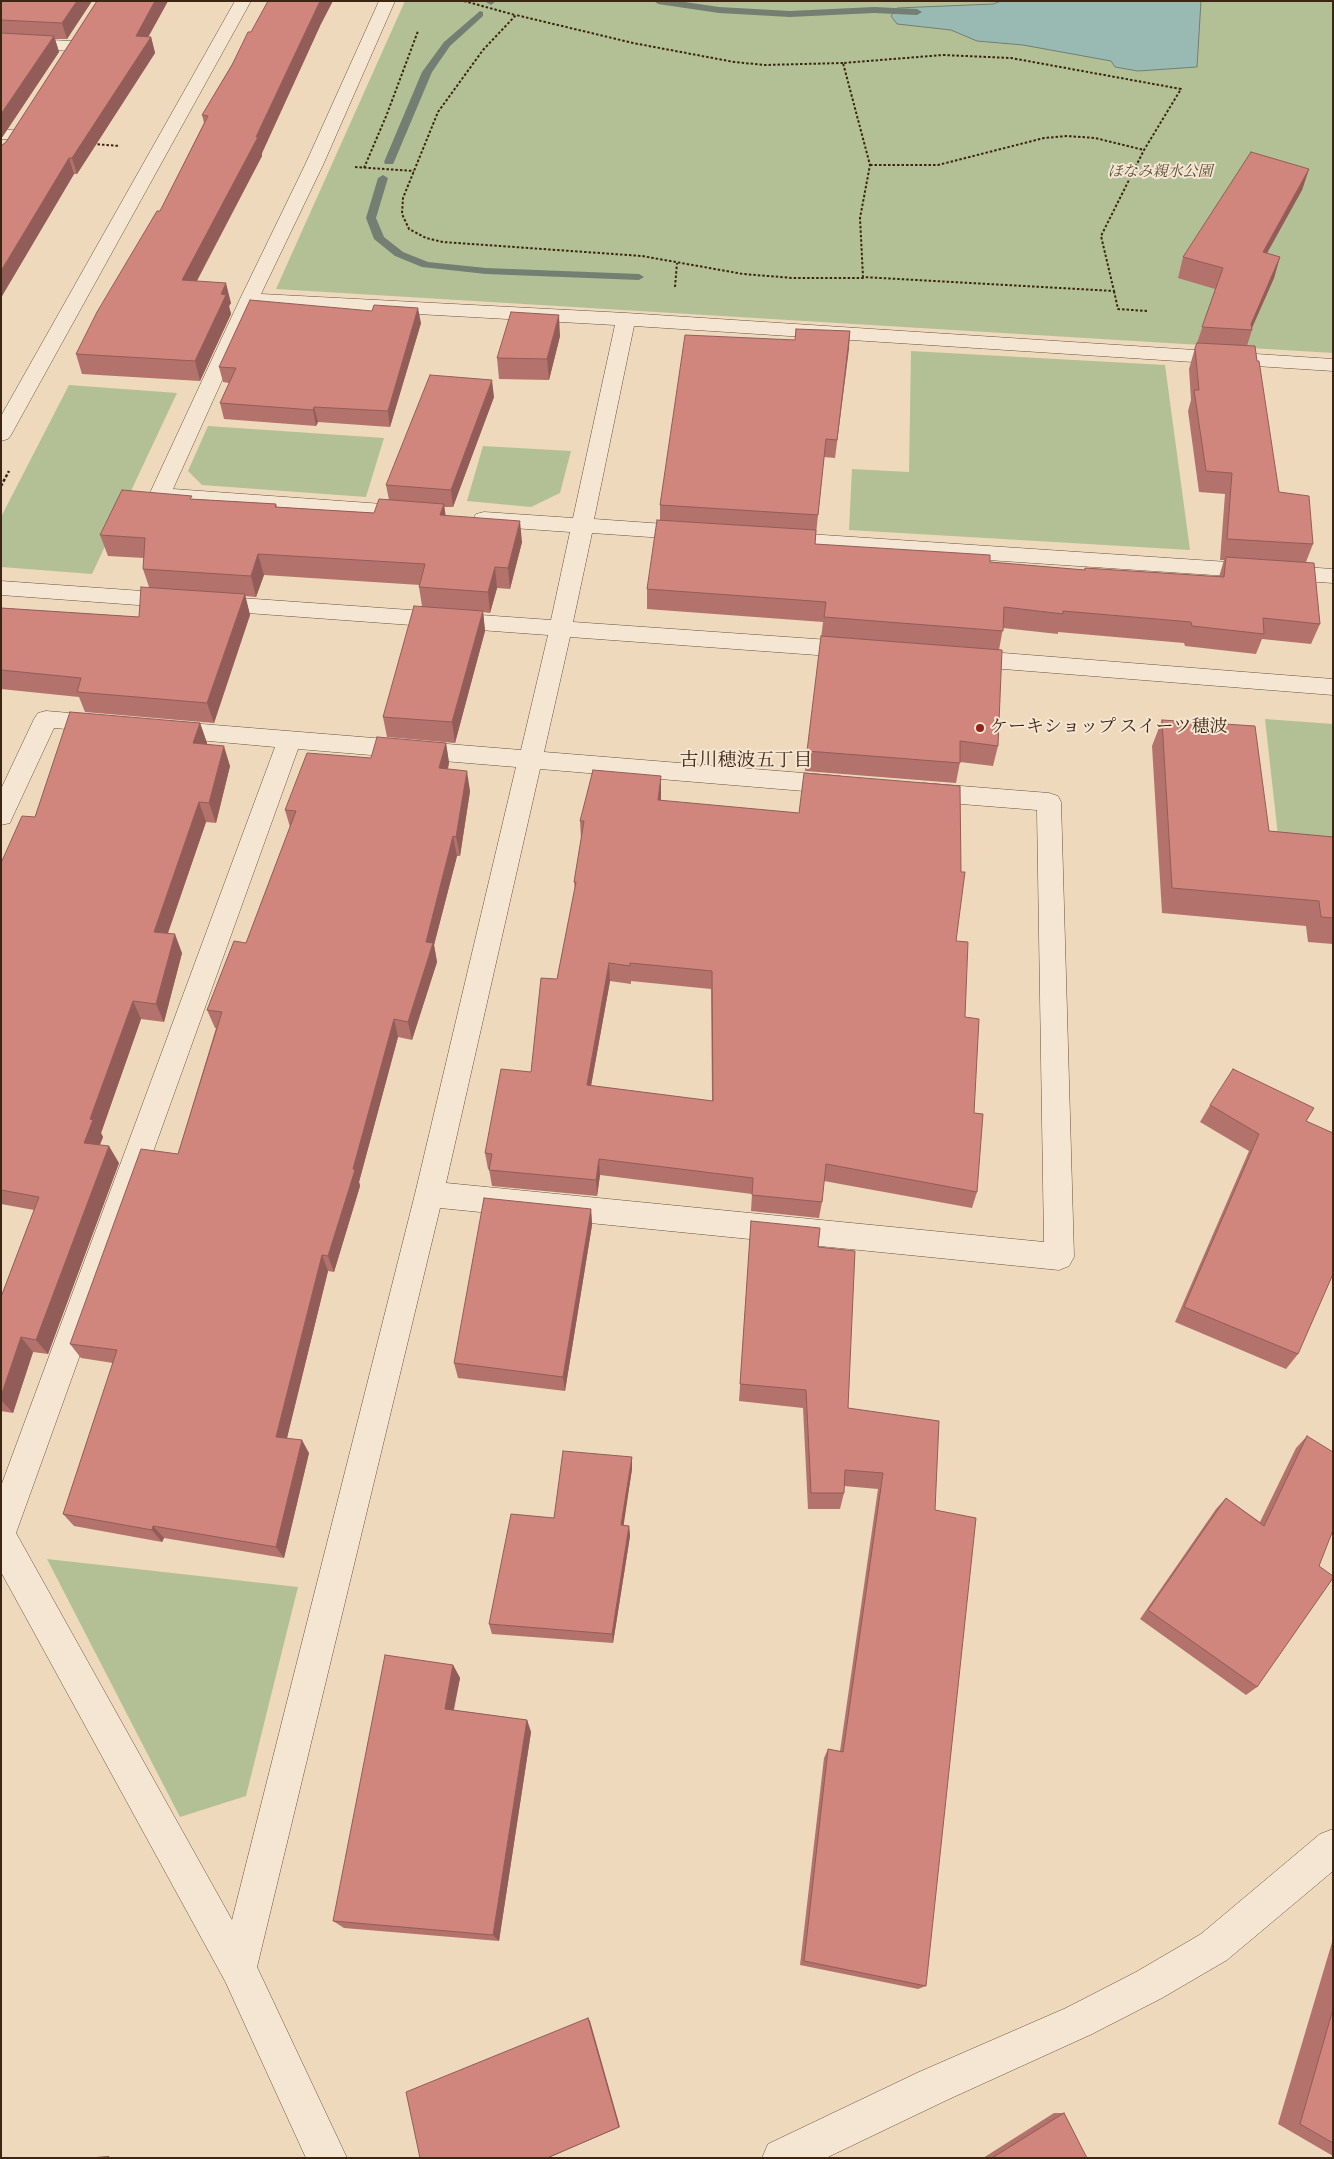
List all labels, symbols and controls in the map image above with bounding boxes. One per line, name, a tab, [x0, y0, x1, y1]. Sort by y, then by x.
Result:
park label: ほなみ親水公園	[1108, 163, 1212, 181]
place label: ケーキショップ スイーツ穂波	[990, 717, 1228, 739]
marker: ケーキショップ スイーツ穂波	[974, 722, 986, 734]
district label: 古川穂波五丁目	[680, 750, 812, 772]

